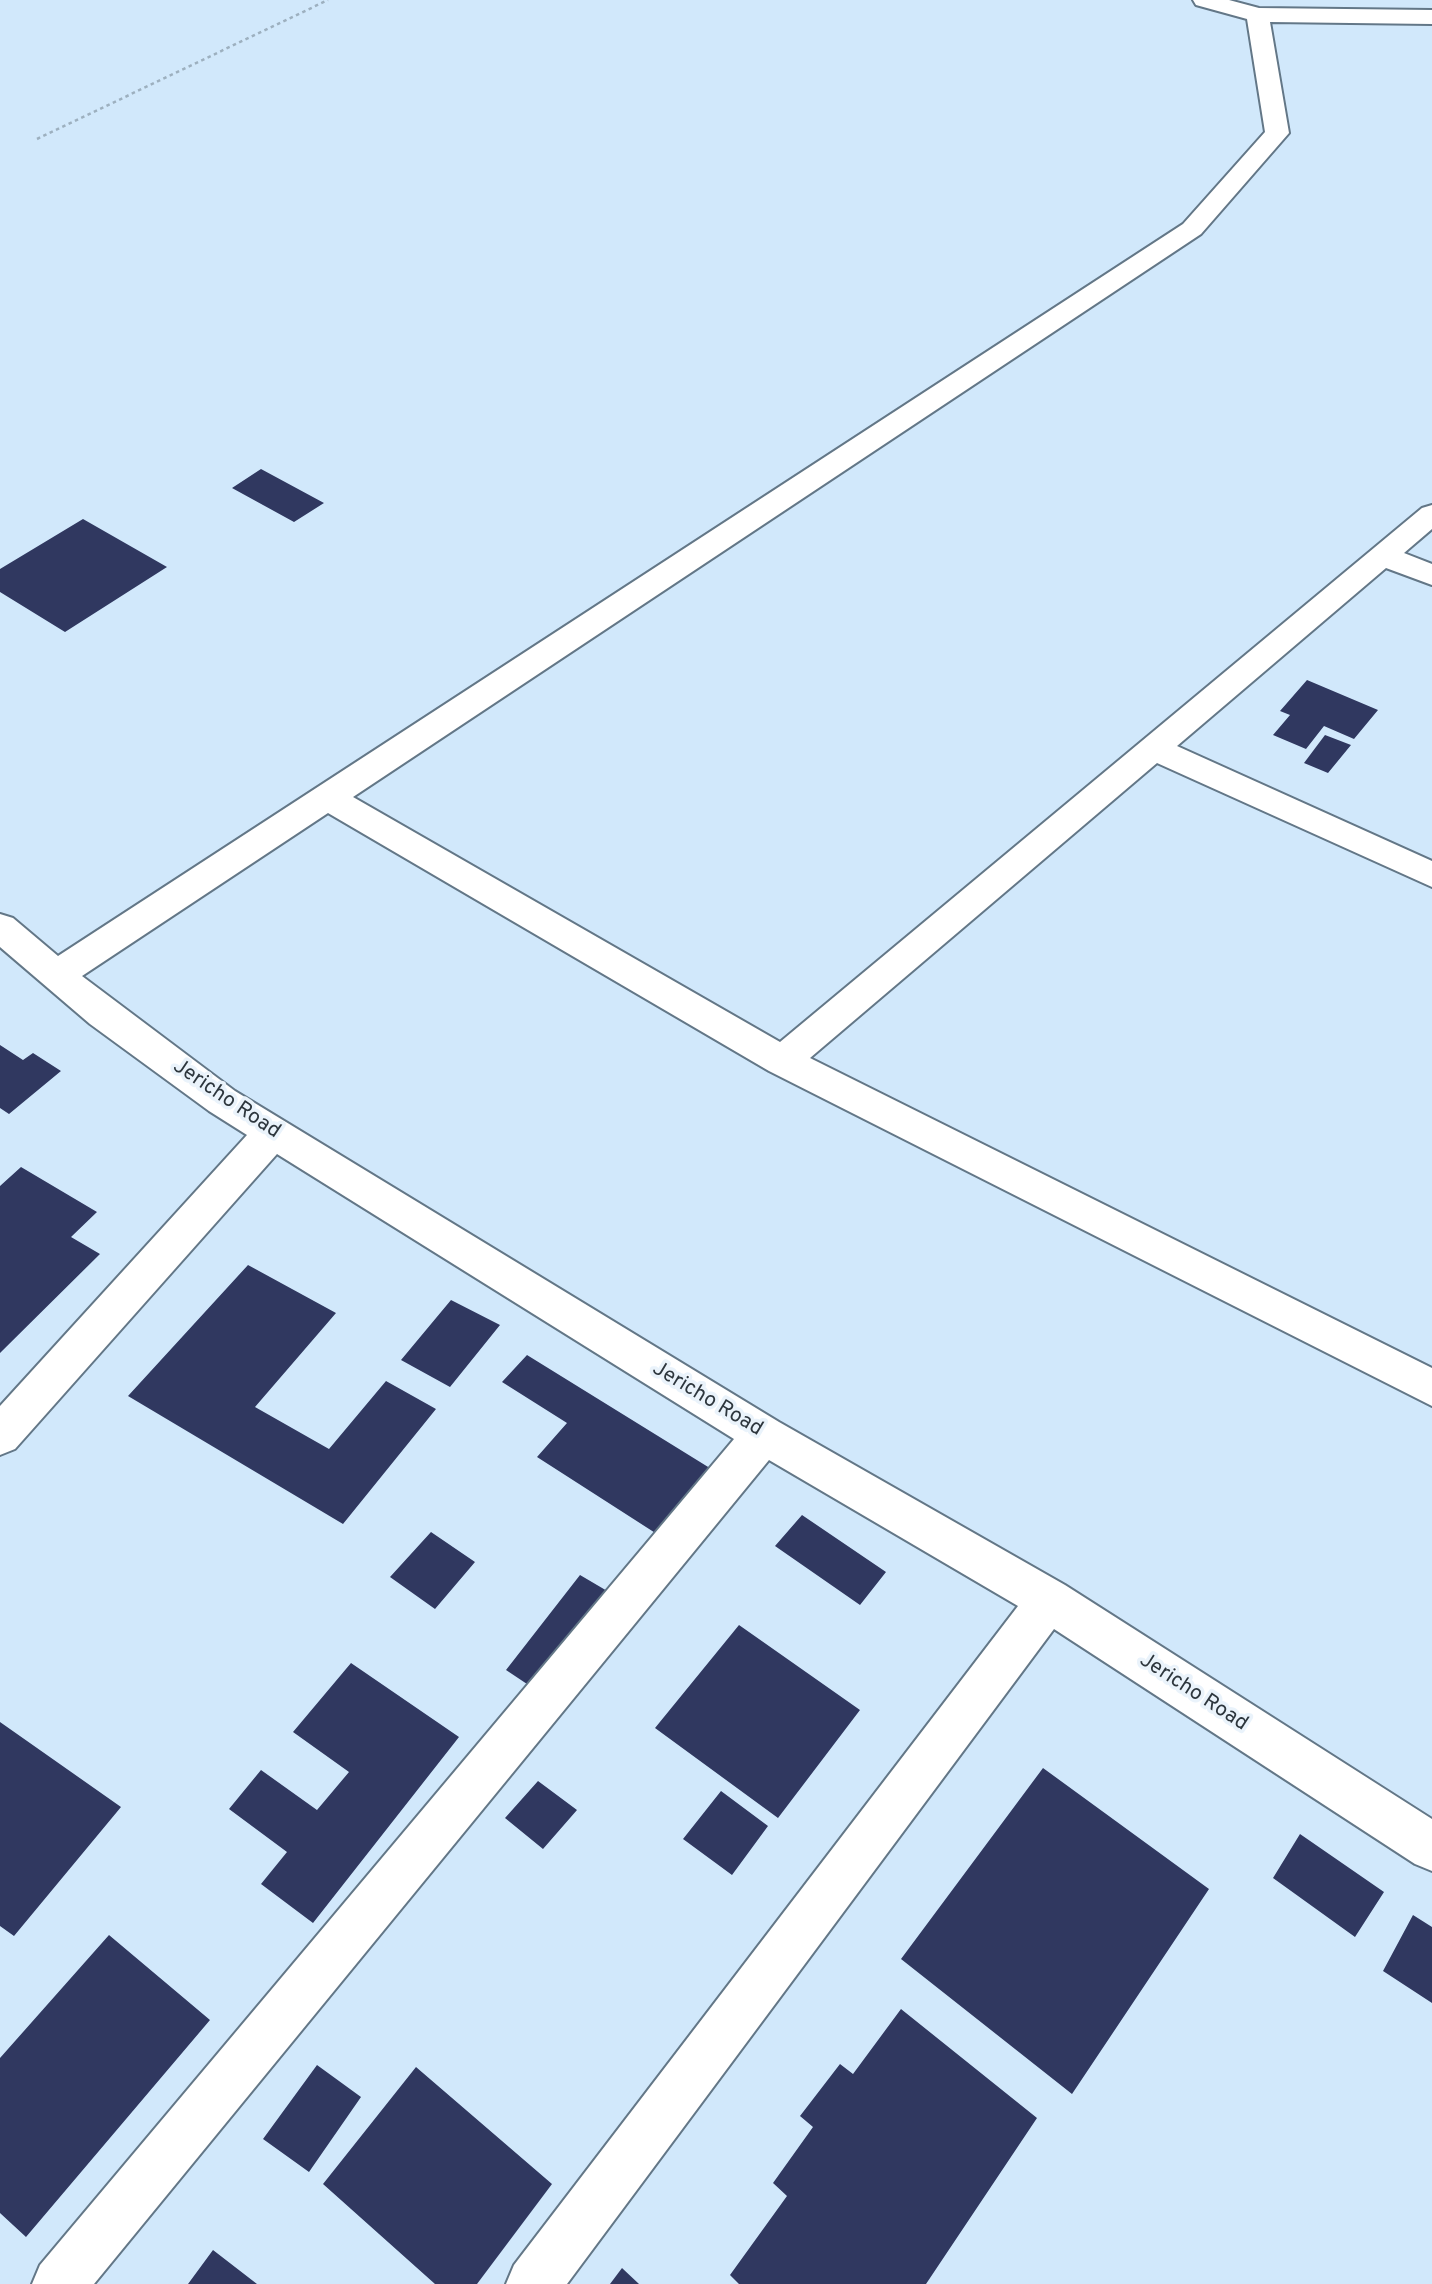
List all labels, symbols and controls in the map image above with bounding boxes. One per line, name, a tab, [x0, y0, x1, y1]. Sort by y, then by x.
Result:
street label: Jericho Road	[167, 1055, 285, 1145]
street label: Jericho Road	[647, 1357, 767, 1443]
street label: Jericho Road	[1134, 1649, 1252, 1737]

